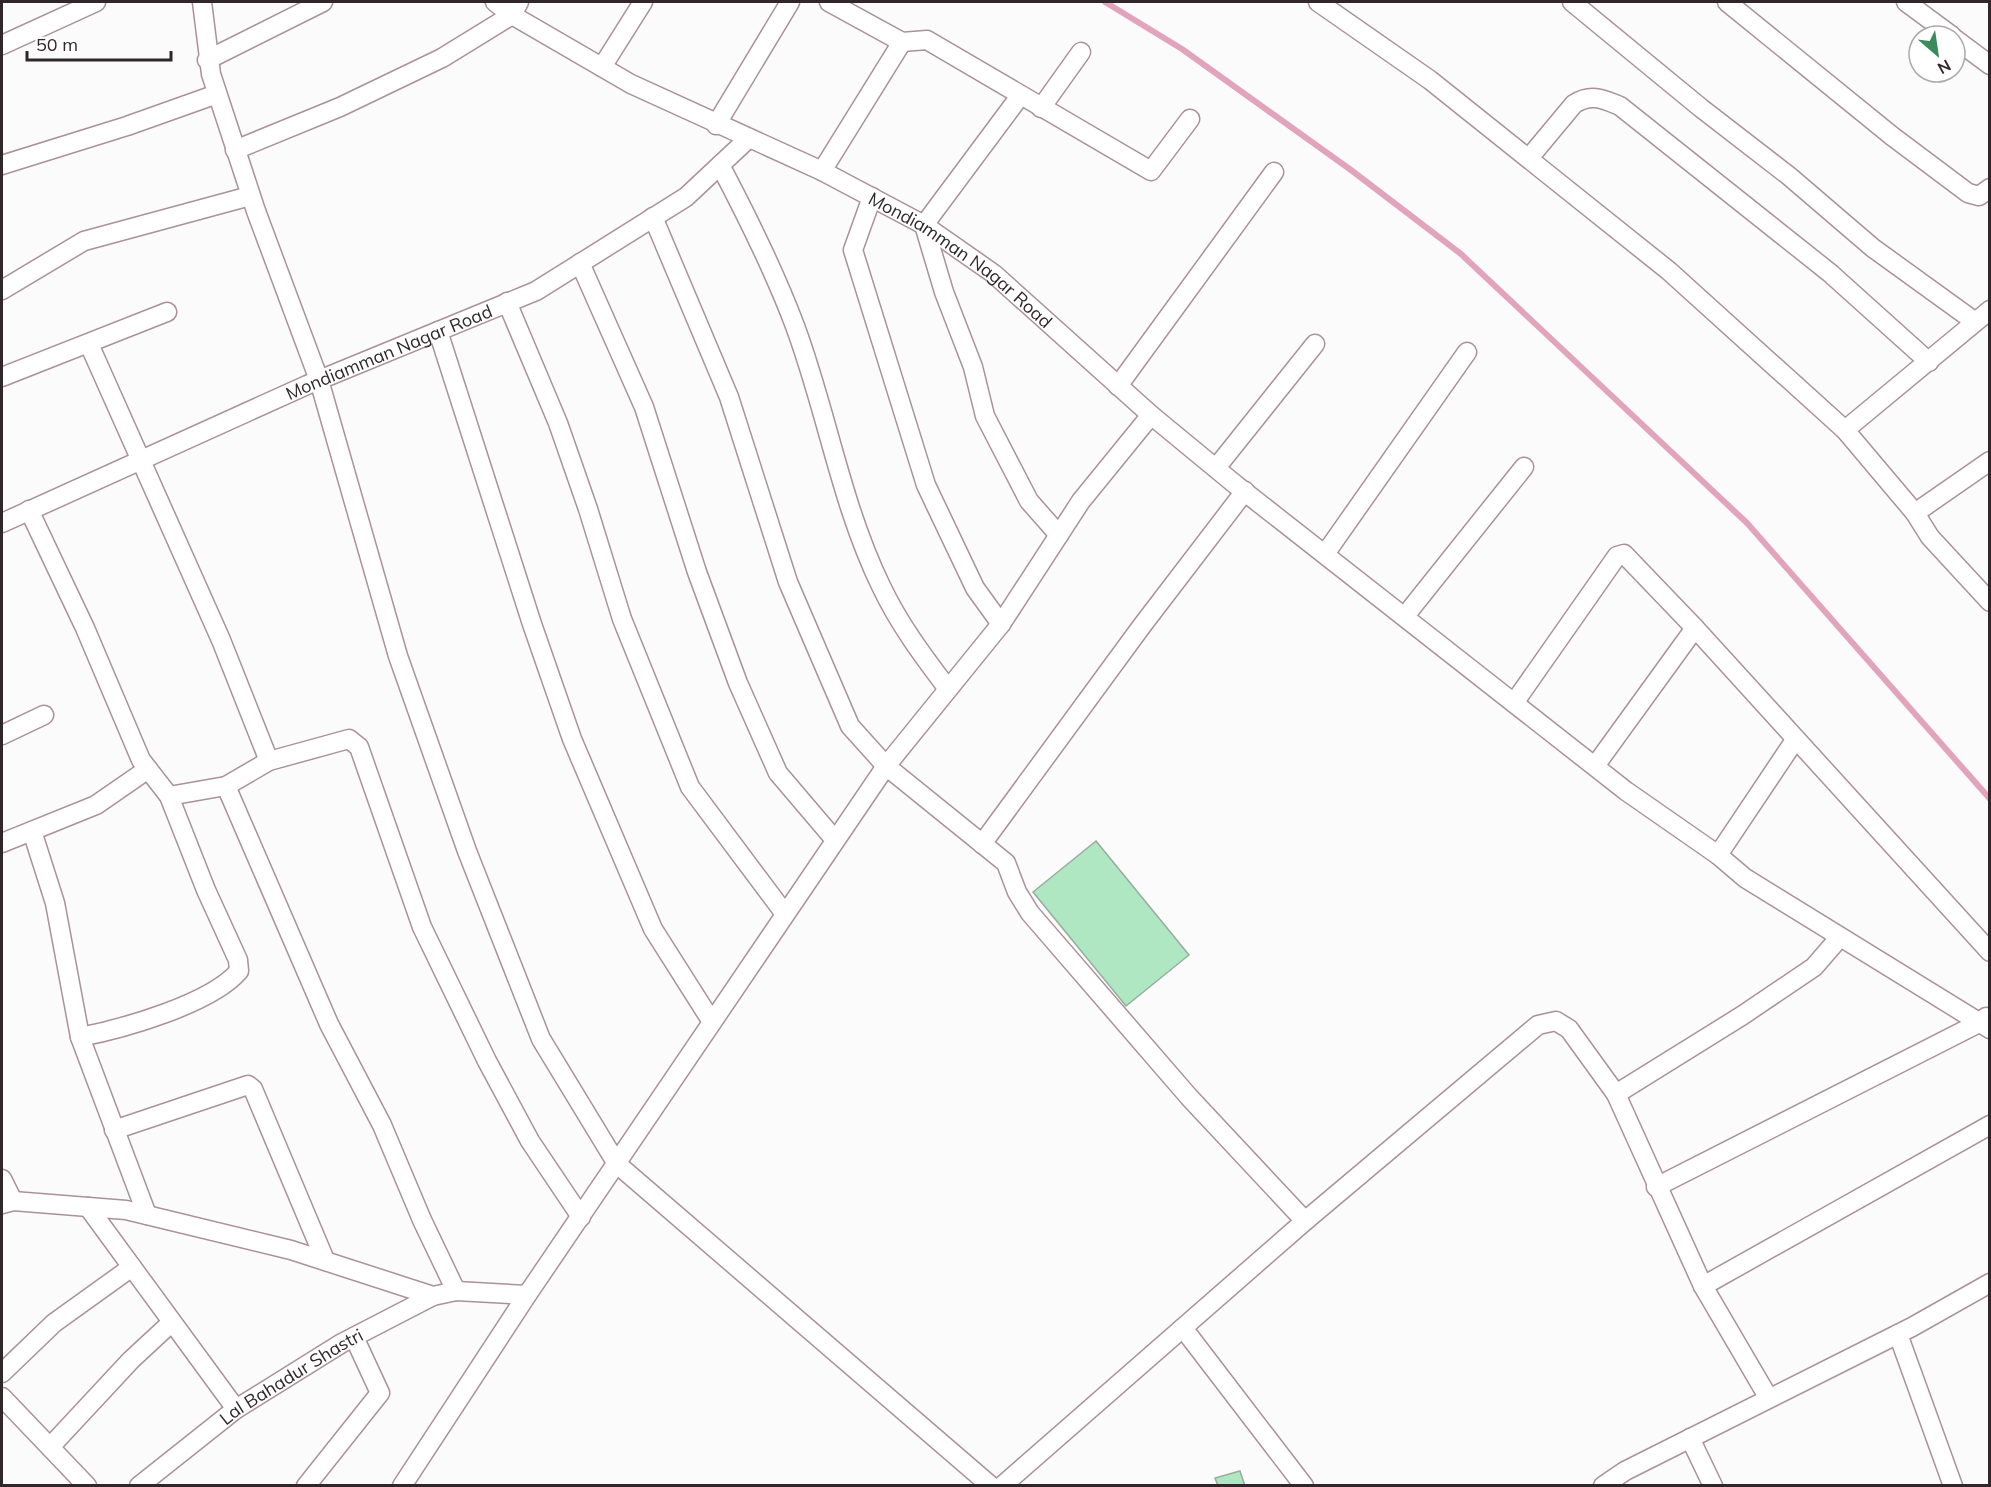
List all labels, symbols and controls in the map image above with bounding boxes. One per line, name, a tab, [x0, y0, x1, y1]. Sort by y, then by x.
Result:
scale bar	[27, 24, 171, 62]
north arrow	[1907, 24, 1967, 84]
text: 50 m	[36, 33, 78, 56]
text: N	[1934, 55, 1954, 79]
street label: Mondiamman Nagar Road	[865, 186, 1057, 333]
street label: Mondiamman Nagar Road	[282, 299, 495, 405]
street label: Lal Bahadur Shastri	[214, 1323, 367, 1429]

